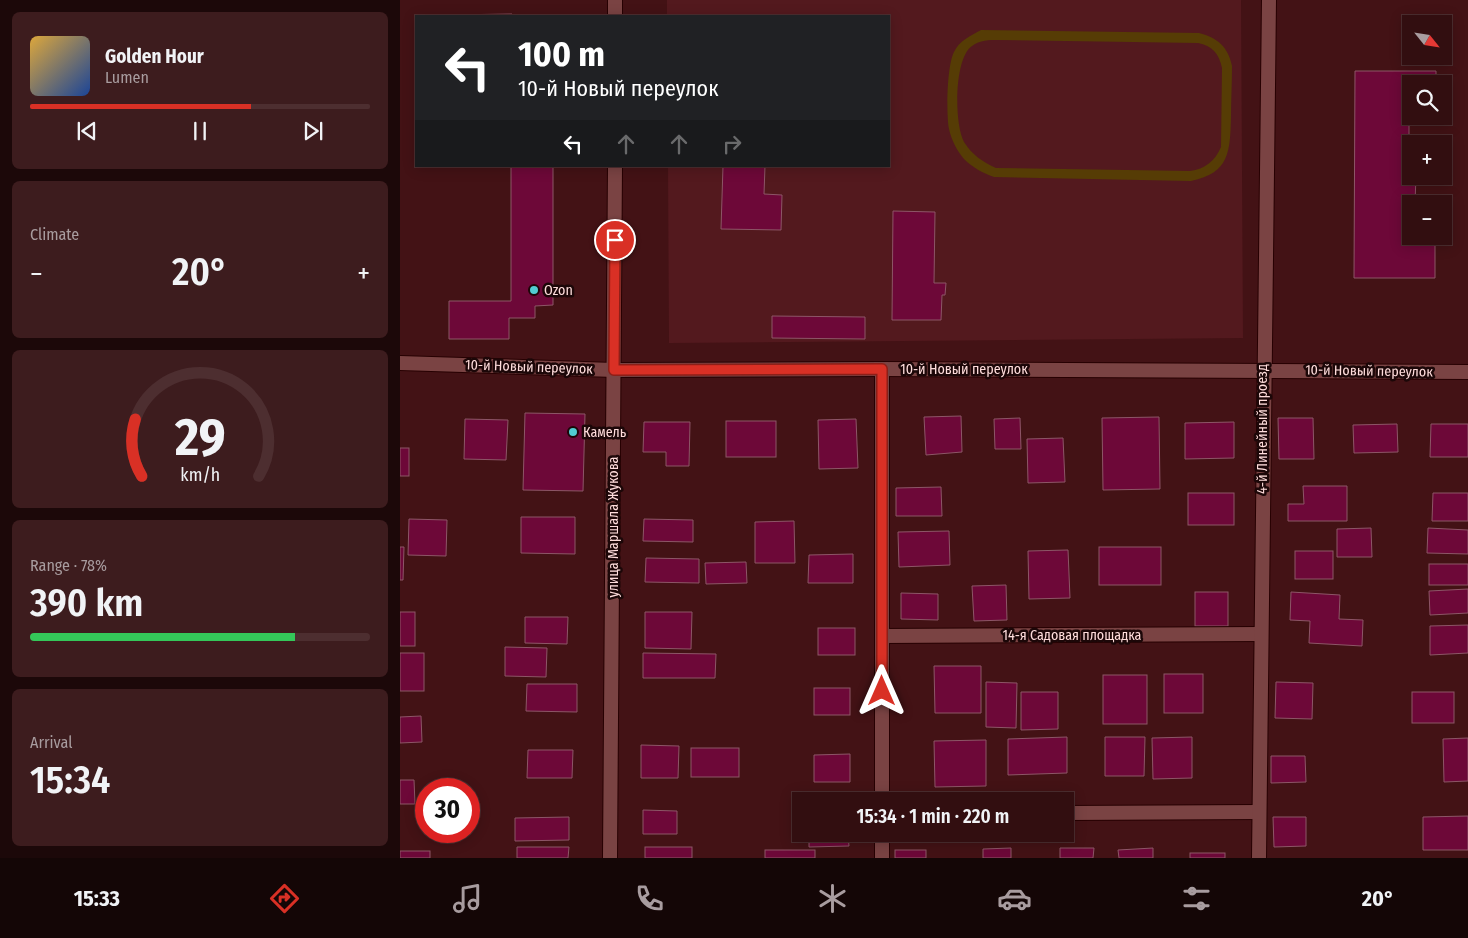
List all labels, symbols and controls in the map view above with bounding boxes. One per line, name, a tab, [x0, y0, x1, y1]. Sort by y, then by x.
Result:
north arrow	[1402, 15, 1452, 65]
map controls	[1402, 15, 1452, 245]
text: 100 m	[518, 33, 605, 75]
icon: left	[435, 35, 500, 100]
text: Golden Hour	[105, 45, 204, 68]
text: Lumen	[105, 68, 149, 87]
text: 10-й Новый переулок	[518, 75, 719, 102]
button: search	[1402, 75, 1452, 125]
icon: previous	[73, 117, 101, 145]
icon: pause	[186, 117, 214, 145]
icon: next	[299, 117, 327, 145]
icon: left	[559, 130, 587, 158]
icon: ahead	[612, 130, 640, 158]
icon: ahead	[665, 130, 693, 158]
icon: right	[718, 130, 746, 158]
button: +	[1402, 135, 1452, 185]
button: −	[1402, 195, 1452, 245]
pin	[594, 219, 636, 261]
text: Climate	[30, 225, 79, 244]
icon: arrive	[601, 226, 629, 254]
text: 20°	[172, 249, 228, 295]
text: −	[30, 257, 43, 290]
text: +	[357, 257, 370, 290]
place label: Ozon	[544, 282, 573, 299]
marker: Ozon	[528, 284, 540, 296]
street label: 10-й Новый переулок	[465, 356, 593, 378]
street label: 10-й Новый переулок	[900, 361, 1028, 378]
street label: 10-й Новый переулок	[1305, 361, 1433, 381]
street label: 4-й Линейный проезд	[1254, 364, 1271, 494]
text: 29	[174, 406, 225, 469]
place label: Камель	[583, 424, 627, 441]
marker: Камель	[567, 426, 579, 438]
street label: улица Маршала Жукова	[605, 456, 622, 597]
text: km/h	[180, 464, 220, 486]
text: Range · 78%	[30, 556, 107, 575]
text: 390 km	[30, 580, 143, 626]
street label: 14-я Садовая площадка	[1003, 627, 1142, 644]
position arrow	[855, 664, 907, 716]
text: Arrival	[30, 733, 72, 752]
text: 15:34	[30, 757, 110, 803]
speed limit sign: 30	[415, 778, 480, 843]
text: 15:34 · 1 min · 220 m	[857, 805, 1009, 828]
icon: directions	[267, 881, 302, 916]
icon: music	[450, 881, 485, 916]
icon: phone	[632, 881, 667, 916]
icon: climate	[815, 881, 850, 916]
icon: car	[997, 881, 1032, 916]
icon: filters	[1179, 881, 1214, 916]
text: 15:33	[74, 885, 120, 912]
text: 20°	[1362, 885, 1394, 912]

